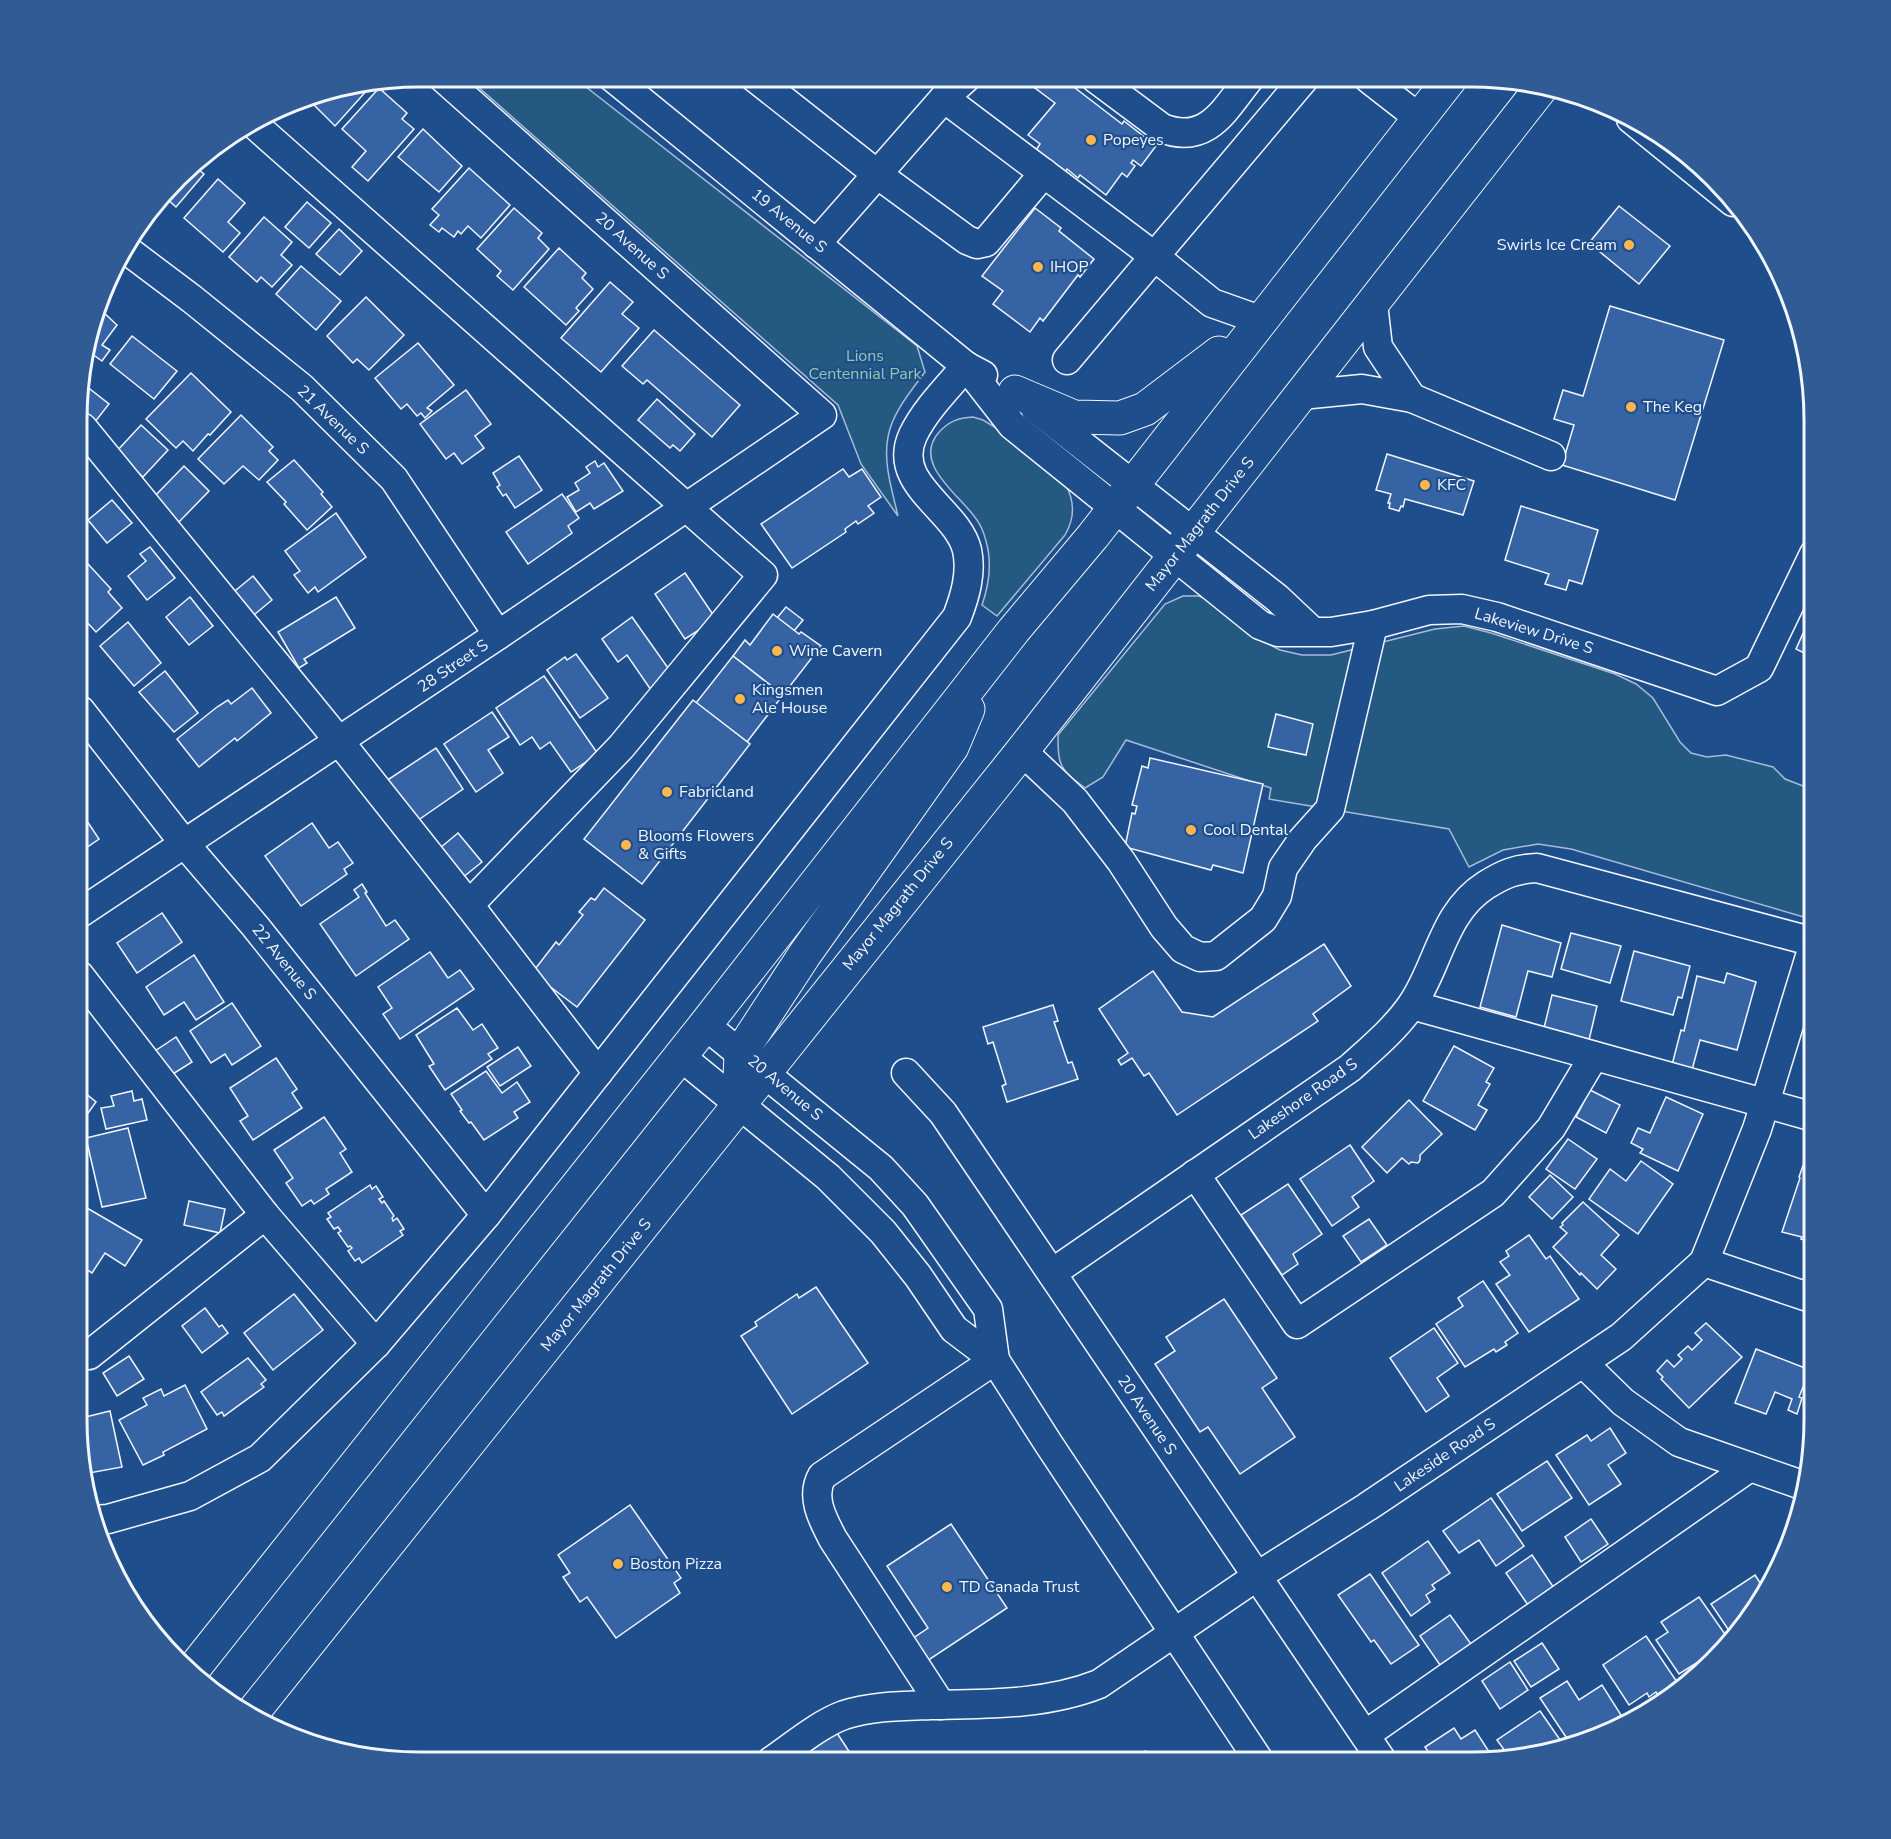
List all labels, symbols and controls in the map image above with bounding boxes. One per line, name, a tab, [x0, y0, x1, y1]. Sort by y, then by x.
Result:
place label: Popeyes	[1103, 129, 1164, 151]
marker: Popeyes	[1084, 133, 1098, 147]
street label: 19 Avenue S	[746, 184, 832, 259]
street label: 20 Avenue S	[591, 207, 674, 285]
place label: Swirls Ice Cream	[1497, 234, 1617, 256]
marker: Swirls Ice Cream	[1622, 238, 1636, 252]
place label: IHOP	[1050, 256, 1089, 278]
marker: IHOP	[1031, 260, 1045, 274]
park label: Lions Centennial Park	[808, 345, 922, 385]
street label: 21 Avenue S	[292, 380, 374, 460]
place label: The Keg	[1643, 396, 1702, 418]
marker: The Keg	[1624, 400, 1638, 414]
street label: Mayor Magrath Drive S	[1140, 452, 1260, 596]
place label: KFC	[1437, 474, 1467, 496]
marker: KFC	[1418, 478, 1432, 492]
street label: Lakeview Drive S	[1472, 602, 1596, 660]
street label: 28 Street S	[413, 634, 493, 698]
place label: Wine Cavern	[789, 640, 882, 662]
marker: Wine Cavern	[770, 644, 784, 658]
place label: Kingsmen Ale House	[752, 679, 827, 719]
marker: Kingsmen Ale House	[733, 692, 747, 706]
place label: Fabricland	[679, 781, 754, 803]
marker: Fabricland	[660, 785, 674, 799]
place label: Cool Dental	[1203, 819, 1288, 841]
marker: Cool Dental	[1184, 823, 1198, 837]
place label: Blooms Flowers & Gifts	[638, 825, 754, 865]
street label: Mayor Magrath Drive S	[837, 833, 959, 975]
marker: Blooms Flowers & Gifts	[619, 838, 633, 852]
street label: 22 Avenue S	[247, 919, 322, 1005]
street label: 20 Avenue S	[743, 1050, 827, 1126]
street label: Lakeshore Road S	[1244, 1053, 1362, 1145]
street label: Mayor Magrath Drive S	[535, 1214, 657, 1356]
street label: 20 Avenue S	[1112, 1371, 1182, 1459]
street label: Lakeside Road S	[1390, 1413, 1500, 1497]
place label: Boston Pizza	[630, 1553, 722, 1575]
marker: Boston Pizza	[611, 1557, 625, 1571]
place label: TD Canada Trust	[959, 1576, 1080, 1598]
marker: TD Canada Trust	[940, 1580, 954, 1594]

